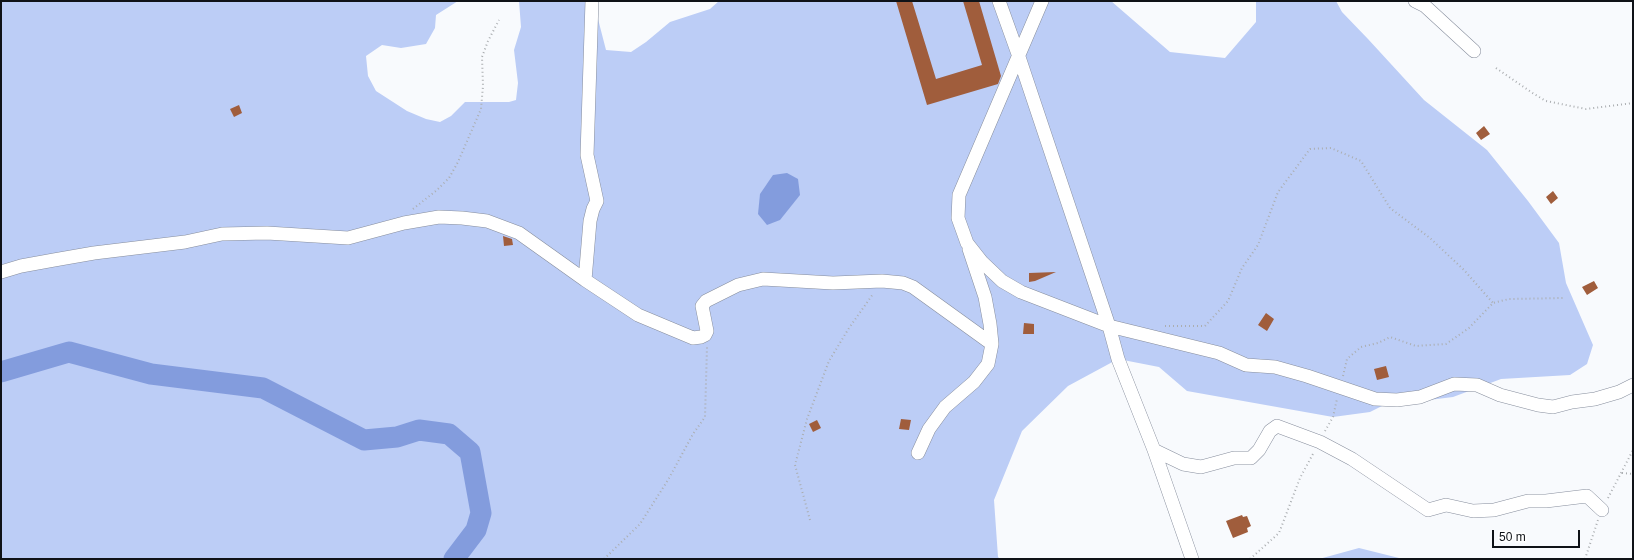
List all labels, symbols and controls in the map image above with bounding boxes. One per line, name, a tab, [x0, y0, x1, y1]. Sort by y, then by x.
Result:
scale bar	[1494, 522, 1582, 548]
text: 50 m	[1499, 530, 1526, 544]

